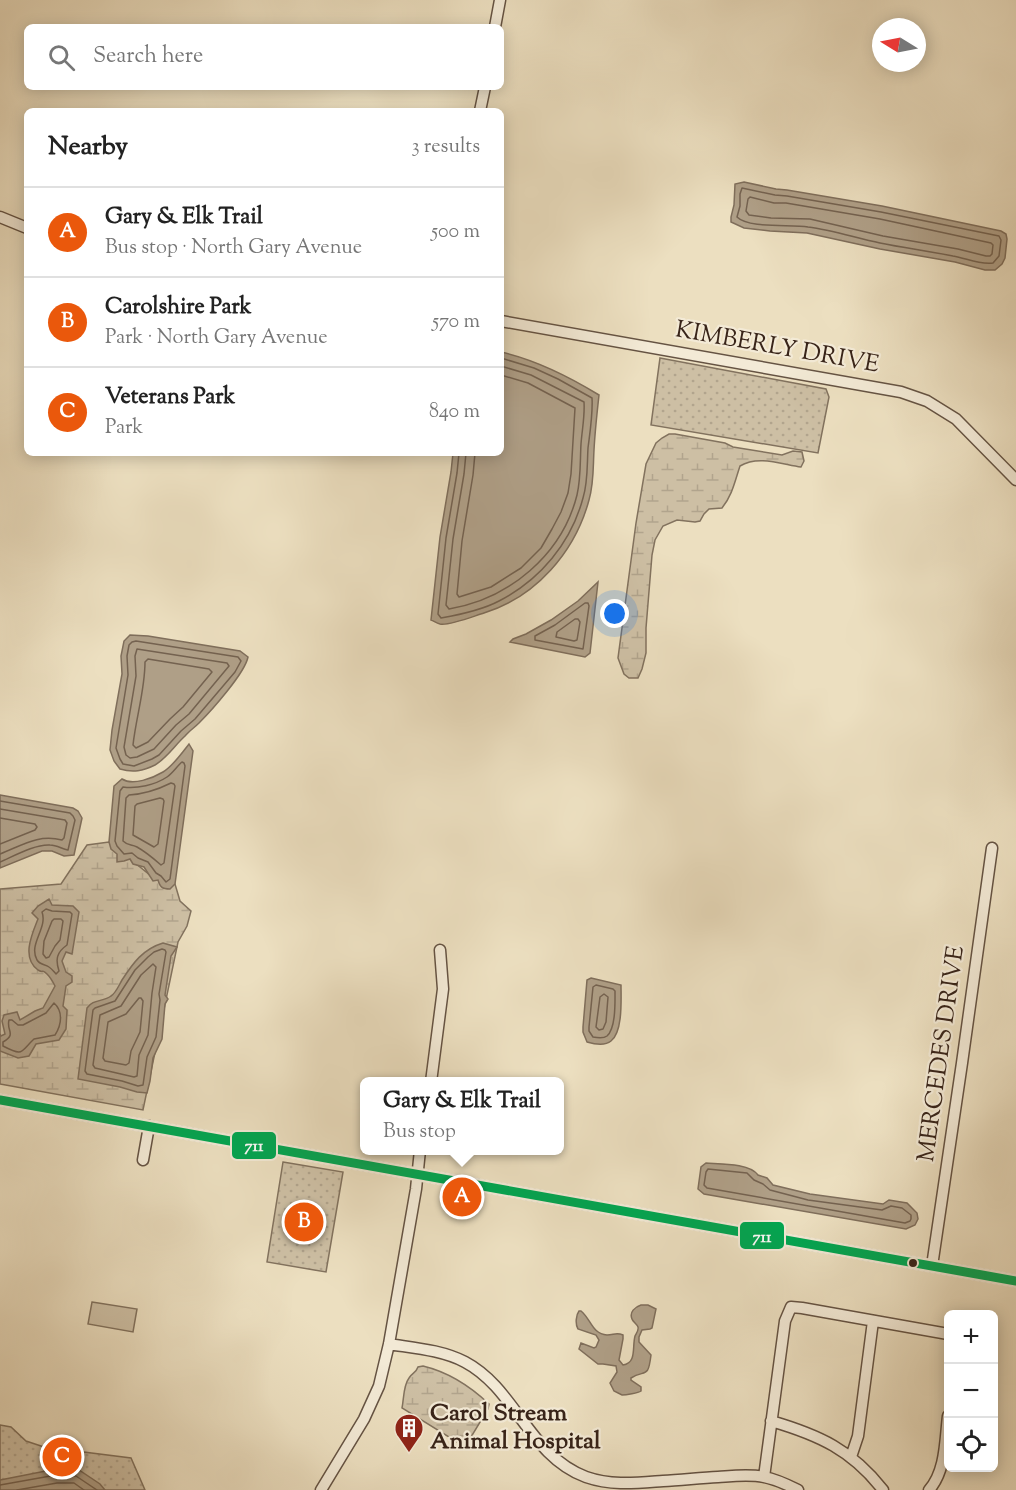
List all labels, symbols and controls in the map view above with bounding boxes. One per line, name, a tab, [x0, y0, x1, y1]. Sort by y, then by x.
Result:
north arrow	[872, 18, 926, 72]
search box	[24, 24, 504, 90]
icon: search	[45, 41, 78, 74]
text: Search here	[93, 41, 203, 73]
text: Nearby	[48, 129, 128, 166]
text: 3 results	[411, 133, 480, 162]
text: Gary & Elk Trail	[105, 202, 263, 234]
text: A	[59, 218, 76, 247]
text: 500 m	[431, 218, 480, 247]
text: Bus stop · North Gary Avenue	[105, 234, 362, 263]
text: Carolshire Park	[105, 292, 252, 324]
text: B	[61, 308, 74, 337]
text: 570 m	[432, 308, 480, 337]
street label: KIMBERLY DRIVE	[672, 313, 882, 383]
text: Park · North Gary Avenue	[105, 324, 328, 353]
text: Veterans Park	[105, 382, 235, 414]
text: C	[59, 398, 76, 427]
text: 840 m	[429, 398, 480, 427]
text: Park	[105, 414, 143, 443]
your location	[600, 599, 629, 628]
street label: MERCEDES DRIVE	[910, 943, 974, 1164]
popup	[360, 1077, 564, 1155]
text: Gary & Elk Trail	[383, 1086, 541, 1118]
text: Bus stop	[383, 1118, 456, 1147]
line badge: 711	[231, 1131, 277, 1160]
text: 711	[245, 1136, 264, 1159]
pin: A	[442, 1174, 482, 1220]
pin: B	[284, 1200, 324, 1244]
line badge: 711	[739, 1221, 785, 1250]
text: 711	[753, 1227, 772, 1250]
unlabelled marker	[907, 1257, 919, 1269]
map controls	[944, 1310, 998, 1472]
button: +	[944, 1310, 998, 1364]
button: −	[944, 1364, 998, 1418]
place label: Carol Stream Animal Hospital	[430, 1397, 601, 1459]
building icon: Carol Stream Animal Hospital	[393, 1412, 425, 1454]
button: locate	[944, 1418, 998, 1472]
pin: C	[42, 1434, 82, 1480]

